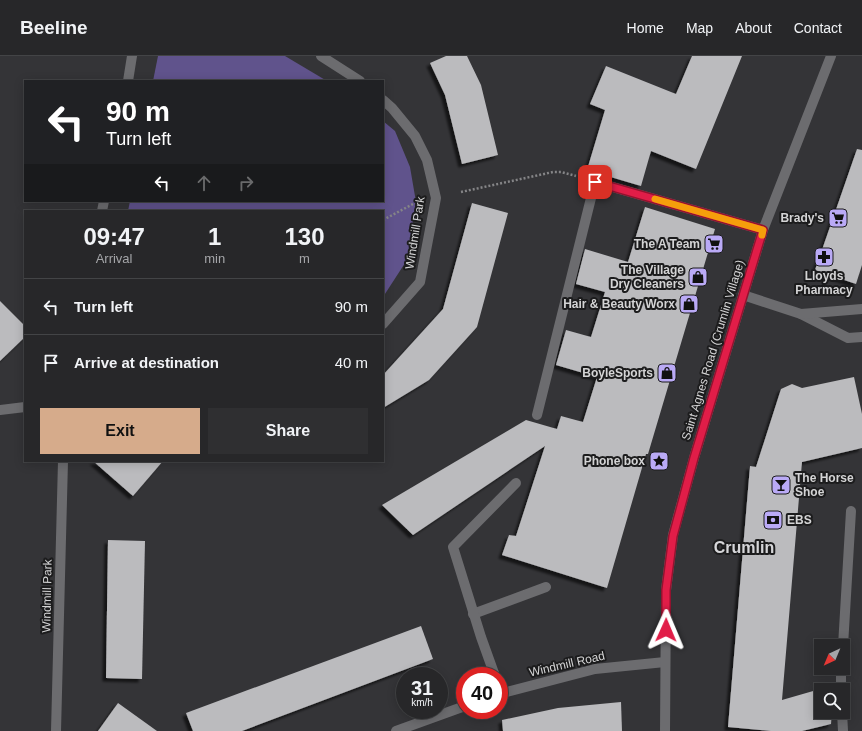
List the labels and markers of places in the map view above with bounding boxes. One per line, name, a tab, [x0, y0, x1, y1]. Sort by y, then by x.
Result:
pin	[578, 165, 612, 199]
supermarket icon: Brady's	[827, 207, 849, 229]
place label: Brady's	[780, 211, 824, 225]
supermarket icon: The A Team	[703, 233, 725, 255]
place label: The A Team	[634, 237, 700, 251]
pharmacy icon: Lloyds Pharmacy	[813, 246, 835, 268]
place label: The Village Dry Cleaners	[610, 263, 684, 291]
shop icon: The Village Dry Cleaners	[687, 266, 709, 288]
place label: Lloyds Pharmacy	[795, 269, 853, 297]
shop icon: Hair & Beauty Worx	[678, 293, 700, 315]
place label: Hair & Beauty Worx	[563, 297, 675, 311]
shop icon: BoyleSports	[656, 362, 678, 384]
place label: BoyleSports	[582, 366, 653, 380]
place icon: Phone box	[648, 450, 670, 472]
place label: Phone box	[584, 454, 645, 468]
place label: The Horse Shoe	[795, 471, 854, 499]
bar icon: The Horse Shoe	[770, 474, 792, 496]
bank icon: EBS	[762, 509, 784, 531]
place label: EBS	[787, 513, 812, 527]

